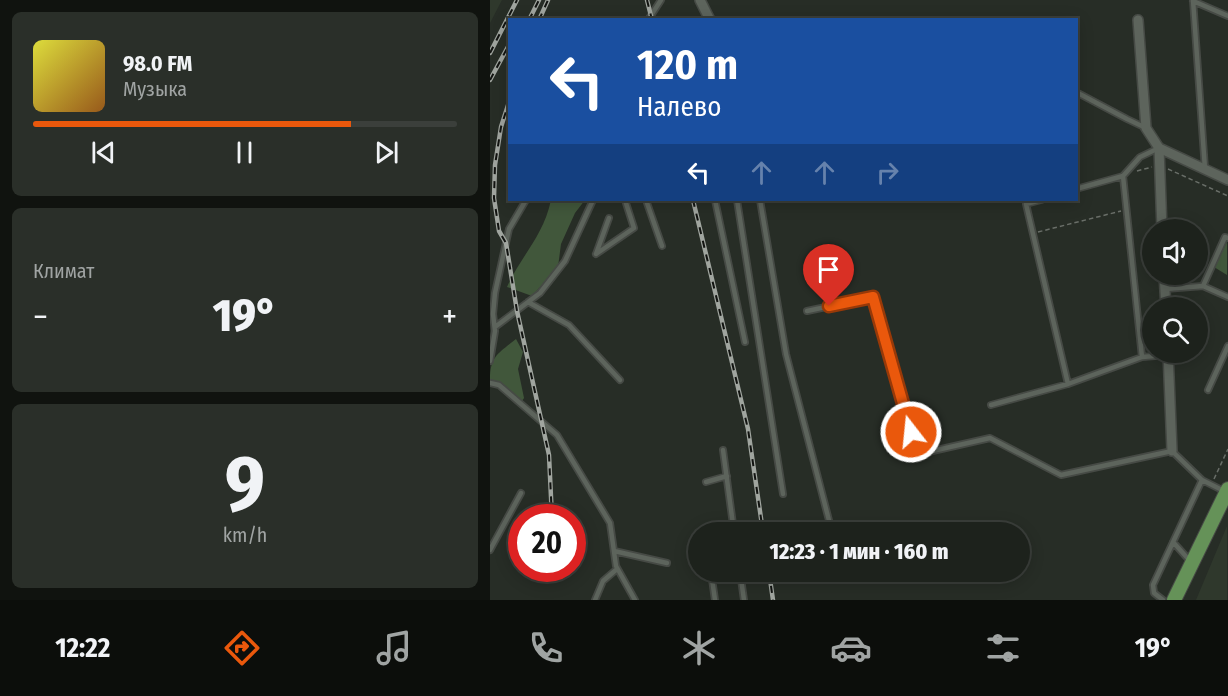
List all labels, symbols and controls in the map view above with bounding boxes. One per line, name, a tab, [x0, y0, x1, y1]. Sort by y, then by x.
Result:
text: 120 m	[637, 40, 738, 90]
icon: left	[538, 42, 616, 120]
text: 98.0 FM	[123, 50, 192, 77]
text: Музыка	[123, 77, 187, 101]
text: Налево	[637, 91, 721, 123]
icon: previous	[87, 136, 120, 169]
icon: pause	[228, 136, 261, 169]
icon: next	[370, 136, 403, 169]
icon: left	[682, 156, 715, 189]
icon: ahead	[745, 156, 778, 189]
icon: ahead	[808, 156, 841, 189]
icon: right	[871, 156, 904, 189]
map controls	[1142, 219, 1208, 363]
button: sound	[1142, 219, 1208, 285]
pin	[803, 244, 854, 306]
icon: arrive	[812, 253, 845, 286]
text: Климат	[33, 259, 94, 283]
text: 19°	[213, 289, 277, 343]
text: −	[33, 297, 48, 337]
text: +	[442, 297, 457, 337]
button: search	[1142, 297, 1208, 363]
position arrow	[879, 400, 943, 464]
text: 9	[225, 437, 265, 531]
speed limit sign: 20	[508, 504, 586, 582]
text: km/h	[223, 523, 267, 547]
text: 12:23 · 1 мин · 160 m	[769, 538, 949, 565]
icon: directions	[221, 627, 263, 669]
icon: music	[373, 627, 415, 669]
icon: phone	[525, 627, 567, 669]
icon: climate	[678, 627, 720, 669]
icon: car	[830, 627, 872, 669]
icon: filters	[982, 627, 1024, 669]
text: 12:22	[55, 632, 110, 664]
text: 19°	[1135, 632, 1173, 664]

